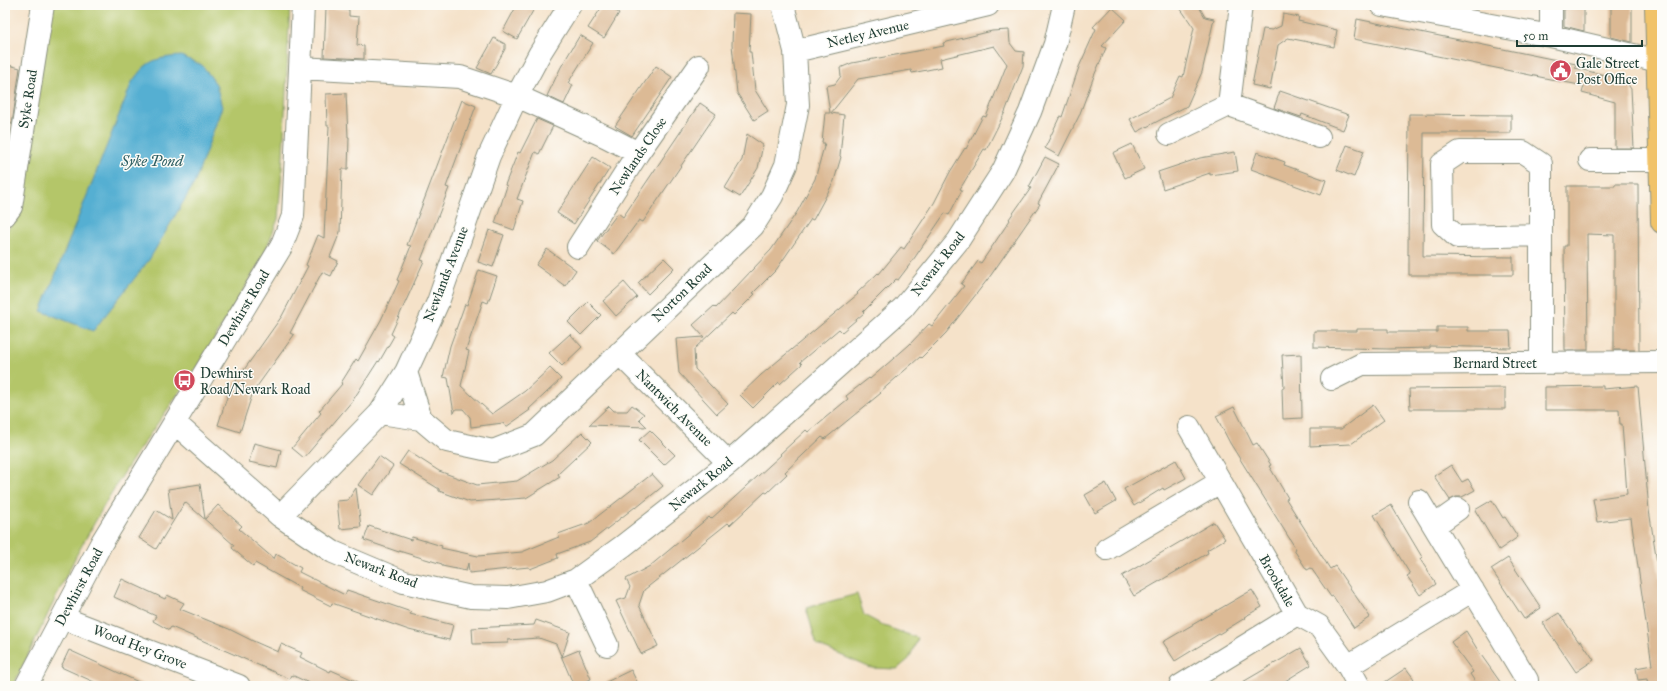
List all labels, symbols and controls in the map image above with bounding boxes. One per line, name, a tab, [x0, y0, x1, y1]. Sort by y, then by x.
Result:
street label: Netley Avenue	[825, 16, 911, 52]
scale bar	[1517, 22, 1642, 48]
text: 50 m	[1523, 29, 1548, 43]
place label: Gale Street Post Office	[1576, 55, 1640, 88]
public building icon: Gale Street Post Office	[1548, 58, 1574, 84]
street label: Syke Road	[15, 68, 41, 130]
street label: Newlands Close	[606, 114, 670, 198]
water label: Syke Pond	[120, 152, 184, 170]
street label: Newlands Avenue	[420, 224, 472, 324]
street label: Newark Road	[908, 228, 968, 300]
street label: Norton Road	[649, 260, 715, 326]
street label: Dewhirst Road	[215, 267, 273, 349]
street label: Bernard Street	[1453, 355, 1537, 372]
place label: Dewhirst Road/Newark Road	[200, 365, 311, 398]
street label: Nantwich Avenue	[632, 366, 716, 450]
bus stop icon: Dewhirst Road/Newark Road	[172, 368, 198, 394]
street label: Newark Road	[666, 453, 736, 515]
street label: Dewhirst Road	[51, 545, 107, 629]
street label: Newark Road	[342, 548, 420, 592]
street label: Brookdale	[1255, 552, 1299, 610]
street label: Wood Hey Grove	[91, 621, 190, 673]

